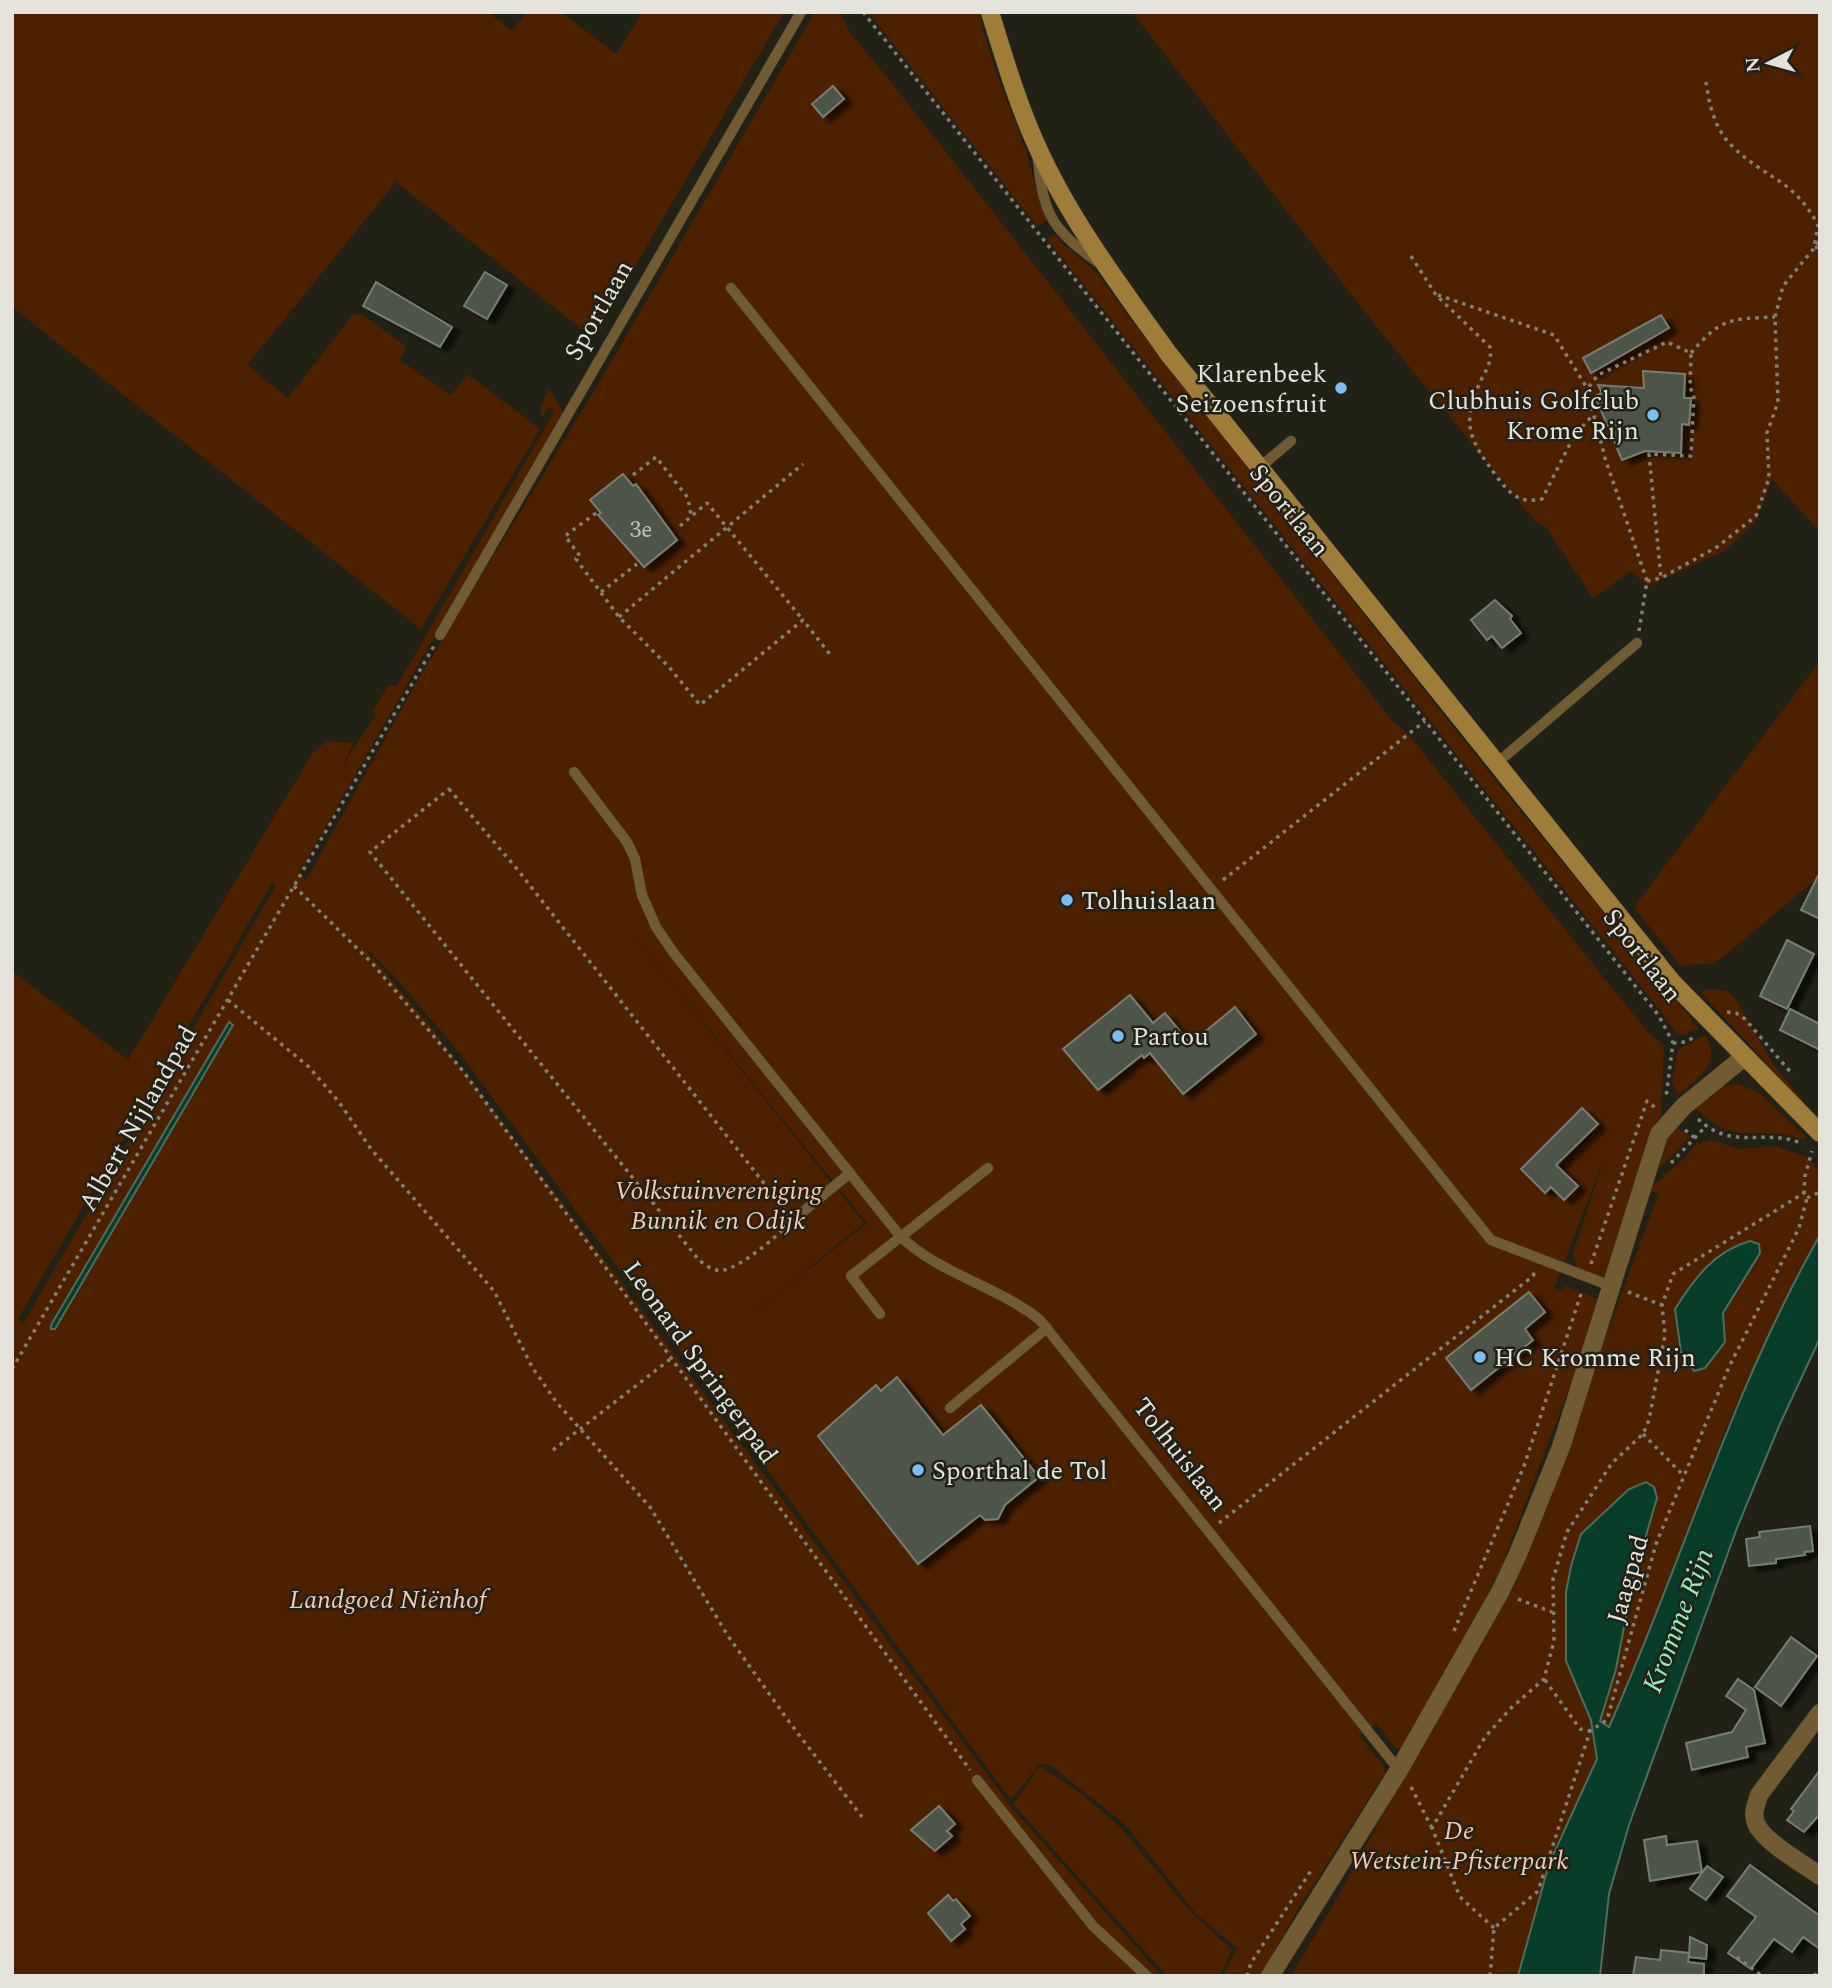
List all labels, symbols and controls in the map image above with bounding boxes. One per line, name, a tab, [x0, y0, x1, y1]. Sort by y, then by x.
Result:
north arrow	[1734, 28, 1804, 98]
text: N	[1738, 55, 1769, 74]
street label: Sportlaan	[554, 253, 644, 368]
place label: Klarenbeek Seizoensfruit	[1175, 354, 1327, 424]
marker: Klarenbeek Seizoensfruit	[1333, 380, 1349, 396]
place label: Clubhuis Golfclub Krome Rijn	[1428, 381, 1639, 451]
marker: Clubhuis Golfclub Krome Rijn	[1645, 407, 1661, 423]
street label: Sportlaan	[1239, 455, 1340, 566]
house number: 3e	[630, 513, 652, 548]
place label: Tolhuislaan	[1081, 881, 1216, 921]
marker: Tolhuislaan	[1059, 892, 1075, 908]
street label: Sportlaan	[1592, 900, 1692, 1011]
place label: Partou	[1132, 1017, 1209, 1057]
street label: Albert Nijlandpad	[68, 1018, 208, 1219]
marker: Partou	[1110, 1028, 1126, 1044]
park label: Volkstuinvereniging Bunnik en Odijk	[614, 1171, 823, 1241]
street label: Leonard Springerpad	[613, 1252, 788, 1473]
place label: HC Kromme Rijn	[1494, 1338, 1696, 1378]
marker: HC Kromme Rijn	[1472, 1349, 1488, 1365]
street label: Tolhuislaan	[1123, 1389, 1238, 1520]
place label: Sporthal de Tol	[932, 1451, 1108, 1491]
marker: Sporthal de Tol	[910, 1462, 926, 1478]
street label: Jaagpad	[1596, 1530, 1660, 1628]
water label: Kromme Rijn	[1631, 1542, 1726, 1699]
park label: Landgoed Niënhof	[289, 1580, 491, 1620]
park label: De Wetstein-Pfisterpark	[1349, 1811, 1569, 1881]

